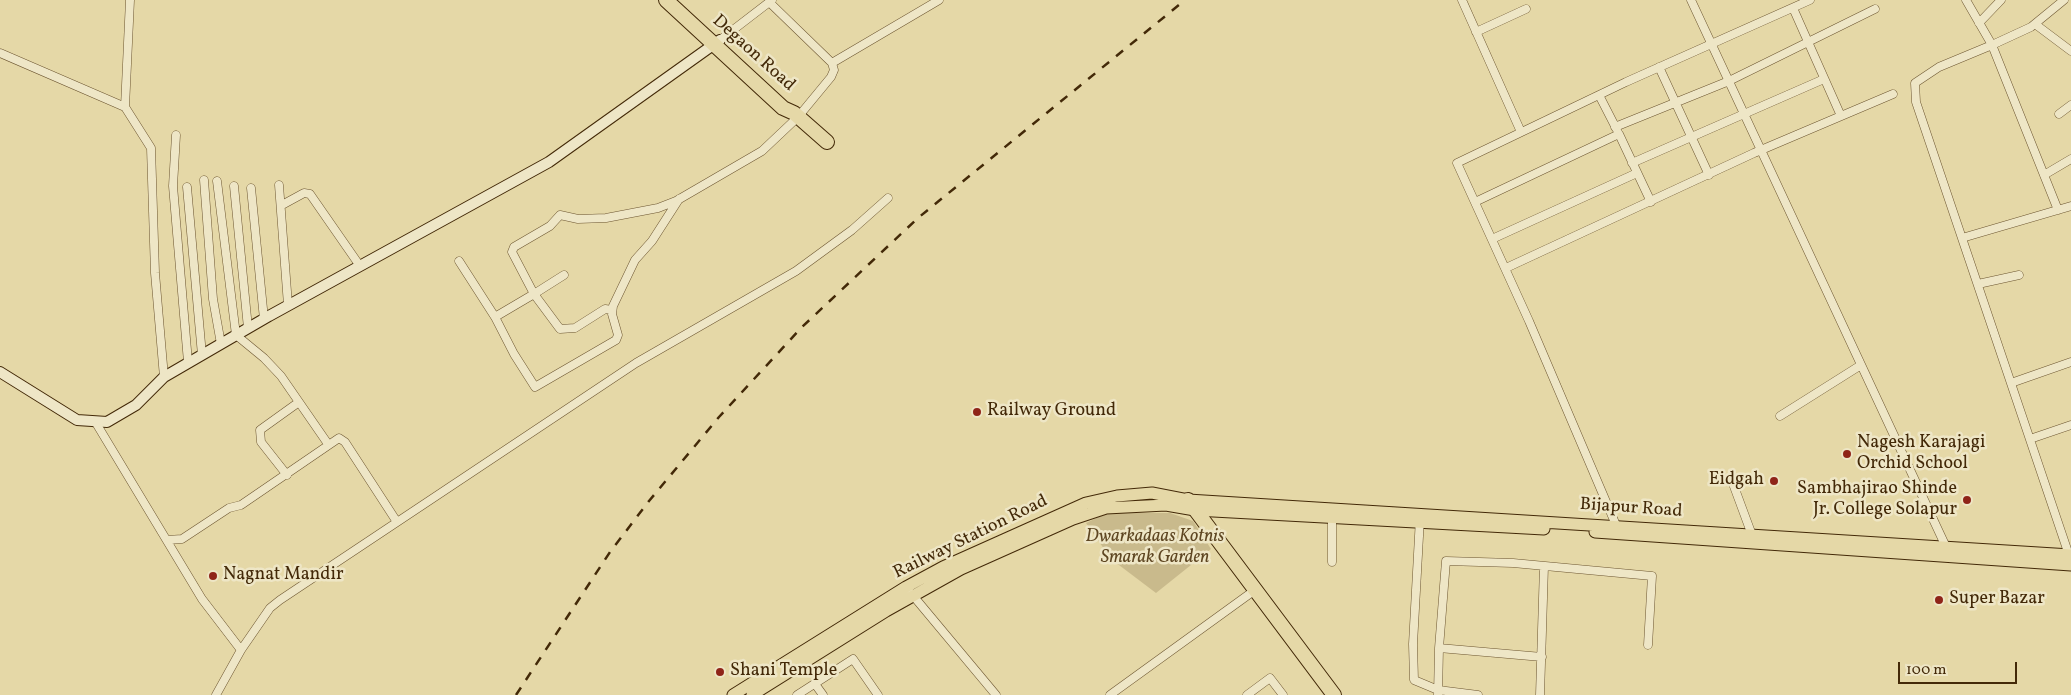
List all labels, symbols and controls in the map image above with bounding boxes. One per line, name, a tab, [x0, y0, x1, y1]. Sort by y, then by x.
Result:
street label: Degaon Road	[707, 11, 799, 97]
place label: Railway Ground	[987, 401, 1116, 423]
marker: Railway Ground	[971, 406, 983, 418]
place label: Nagesh Karajagi Orchid School	[1857, 433, 1985, 476]
marker: Nagesh Karajagi Orchid School	[1841, 448, 1853, 460]
place label: Eidgah	[1709, 470, 1764, 492]
marker: Eidgah	[1768, 475, 1780, 487]
place label: Sambhajirao Shinde Jr. College Solapur	[1797, 479, 1957, 522]
street label: Railway Station Road	[890, 491, 1052, 585]
marker: Sambhajirao Shinde Jr. College Solapur	[1961, 494, 1973, 506]
street label: Bijapur Road	[1579, 495, 1683, 523]
park label: Dwarkadaas Kotnis Smarak Garden	[1086, 527, 1224, 570]
place label: Nagnat Mandir	[223, 565, 343, 587]
marker: Nagnat Mandir	[207, 570, 219, 582]
place label: Super Bazar	[1949, 589, 2045, 611]
marker: Super Bazar	[1933, 594, 1945, 606]
scale bar	[1901, 652, 2020, 684]
text: 100 m	[1906, 660, 1946, 681]
place label: Shani Temple	[730, 661, 837, 683]
marker: Shani Temple	[714, 666, 726, 678]

